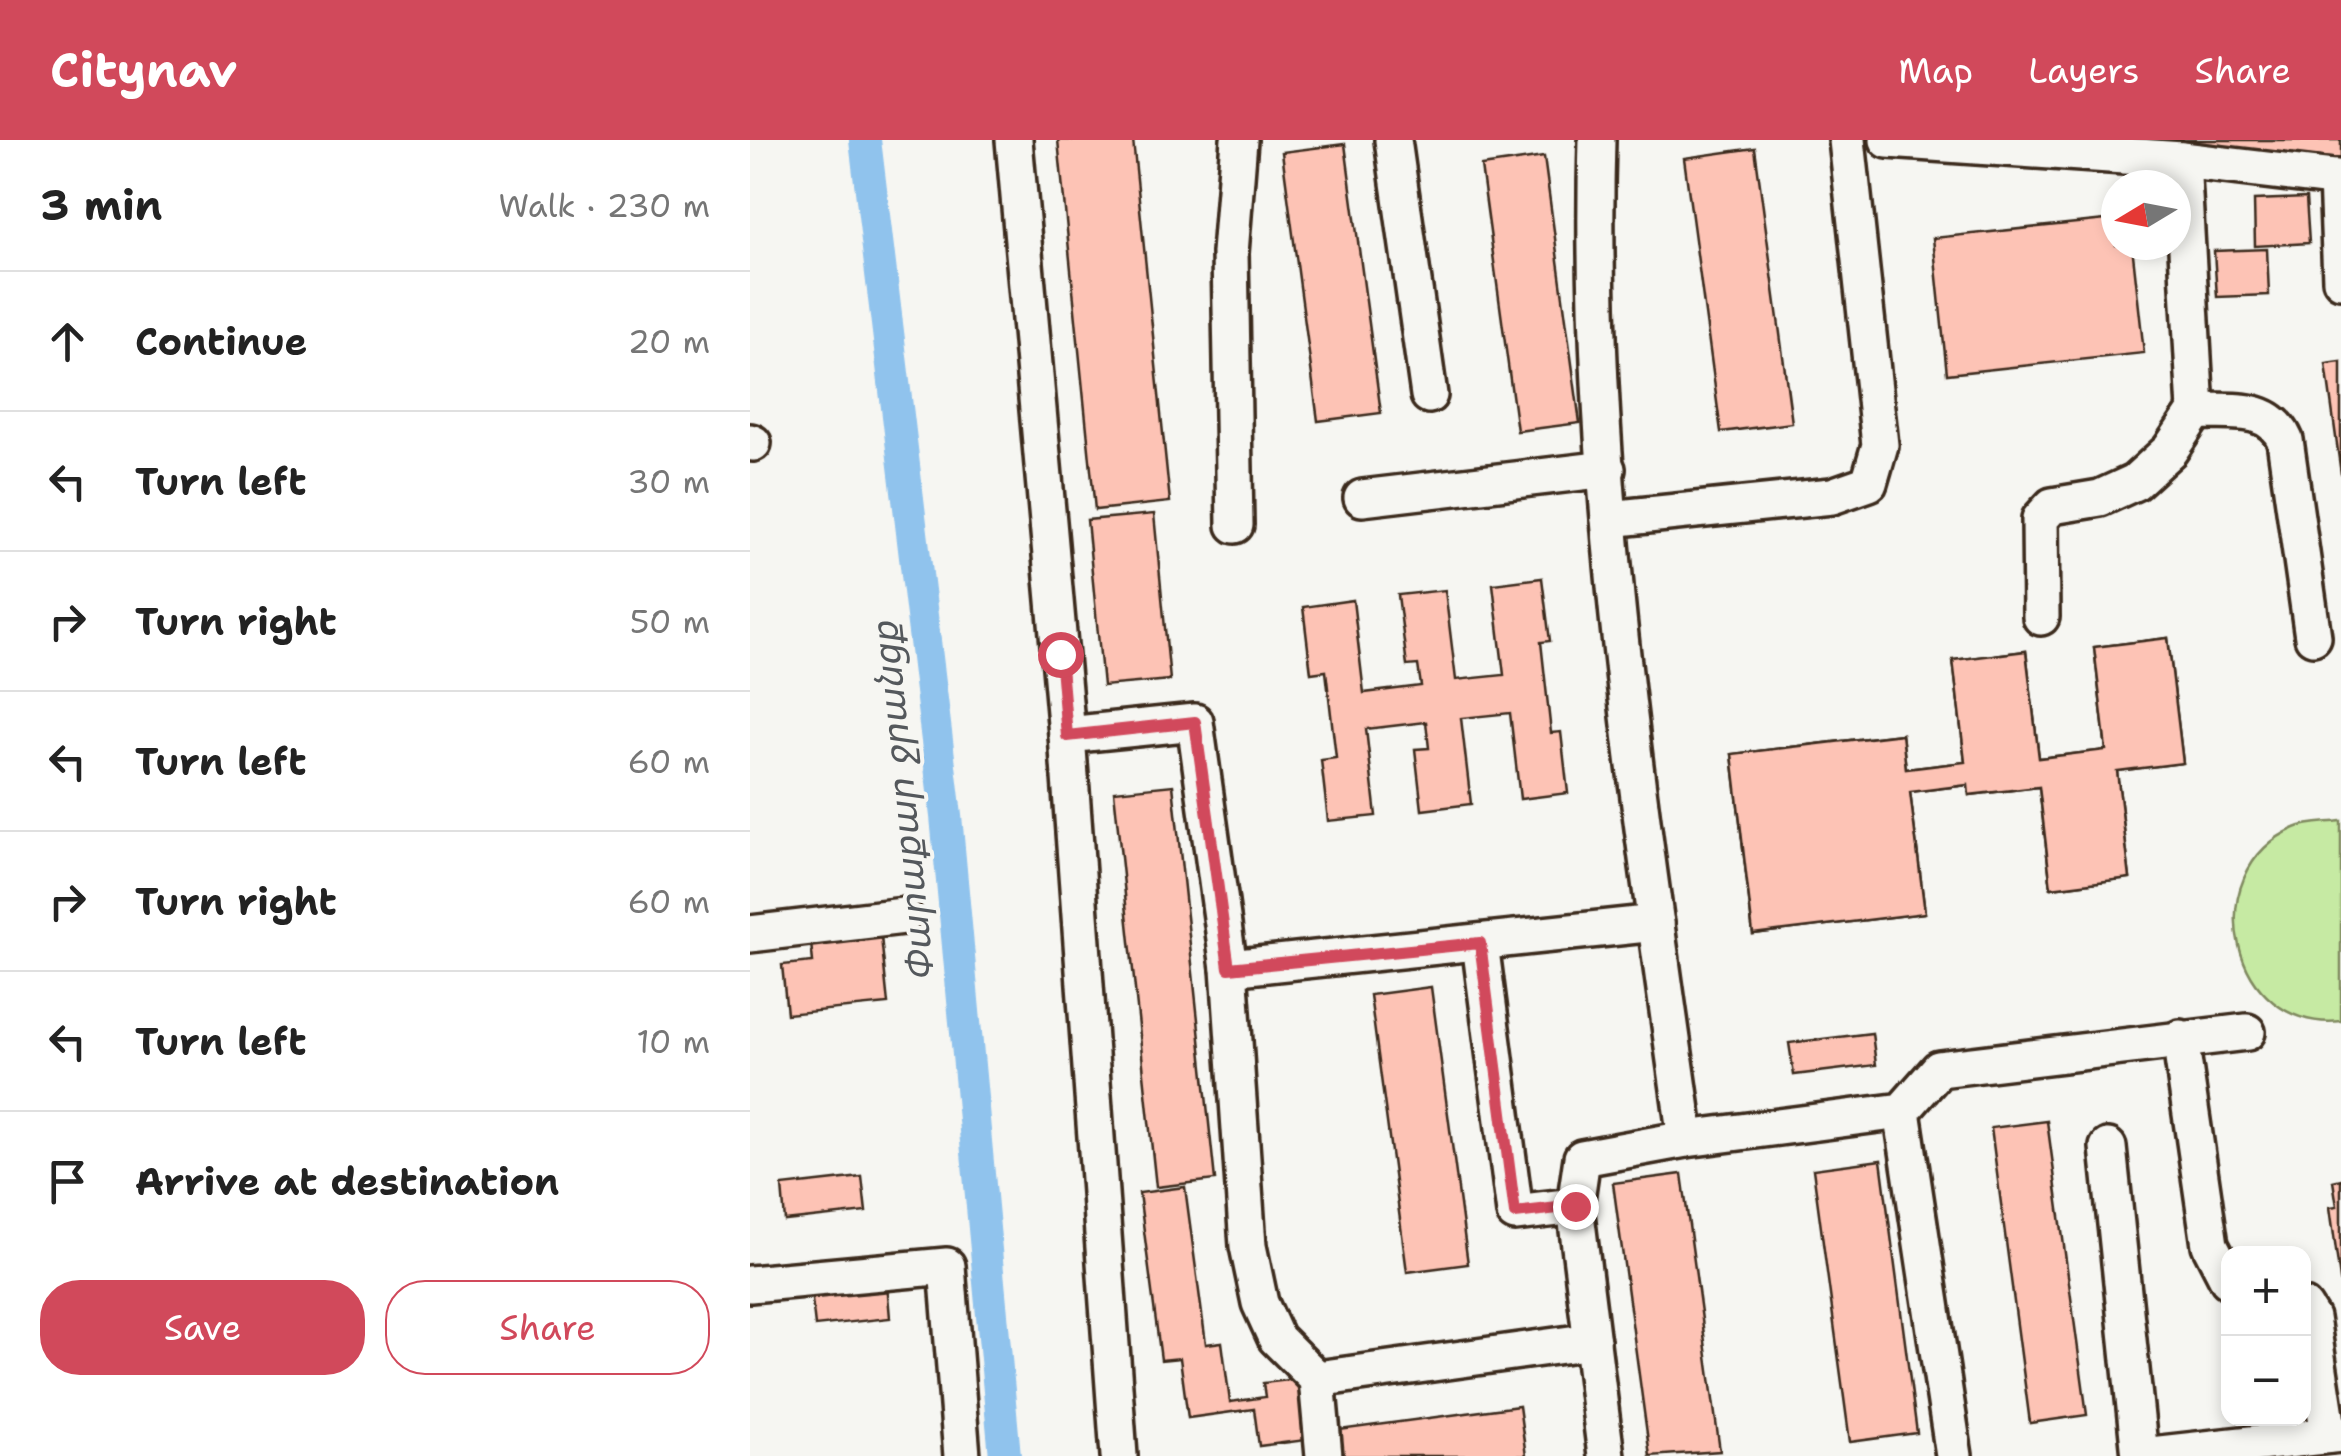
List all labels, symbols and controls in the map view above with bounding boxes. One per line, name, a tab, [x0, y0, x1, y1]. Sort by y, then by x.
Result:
text: Citynav	[50, 38, 237, 102]
text: Map	[1898, 47, 1973, 94]
text: Layers	[2028, 47, 2140, 94]
text: Share	[2195, 47, 2291, 94]
north arrow	[2101, 170, 2191, 260]
text: 3 min	[40, 177, 162, 233]
text: Walk · 230 m	[498, 184, 710, 227]
icon: ahead	[40, 314, 95, 369]
text: Continue	[135, 316, 307, 367]
text: 20 m	[628, 320, 710, 363]
icon: left	[40, 454, 95, 509]
text: Turn left	[135, 456, 307, 507]
text: 30 m	[627, 460, 710, 503]
icon: right	[40, 594, 95, 649]
text: Turn right	[135, 596, 337, 647]
text: 50 m	[630, 600, 710, 643]
water label: Փարաքար ջրանցք	[858, 618, 946, 985]
route start	[1038, 632, 1084, 678]
icon: left	[40, 734, 95, 789]
text: Turn left	[135, 736, 307, 787]
text: 60 m	[628, 740, 710, 783]
icon: right	[40, 874, 95, 929]
text: Turn right	[135, 876, 337, 927]
text: 60 m	[628, 880, 710, 923]
icon: left	[40, 1014, 95, 1069]
text: Turn left	[135, 1016, 307, 1067]
text: 10 m	[637, 1020, 710, 1063]
icon: arrive	[40, 1154, 95, 1209]
text: Arrive at destination	[135, 1156, 559, 1207]
route end	[1553, 1184, 1599, 1230]
map controls	[2221, 1246, 2311, 1426]
button: +	[2221, 1246, 2311, 1336]
button: Save	[40, 1280, 365, 1375]
button: Share	[385, 1280, 710, 1375]
button: −	[2221, 1336, 2311, 1426]

